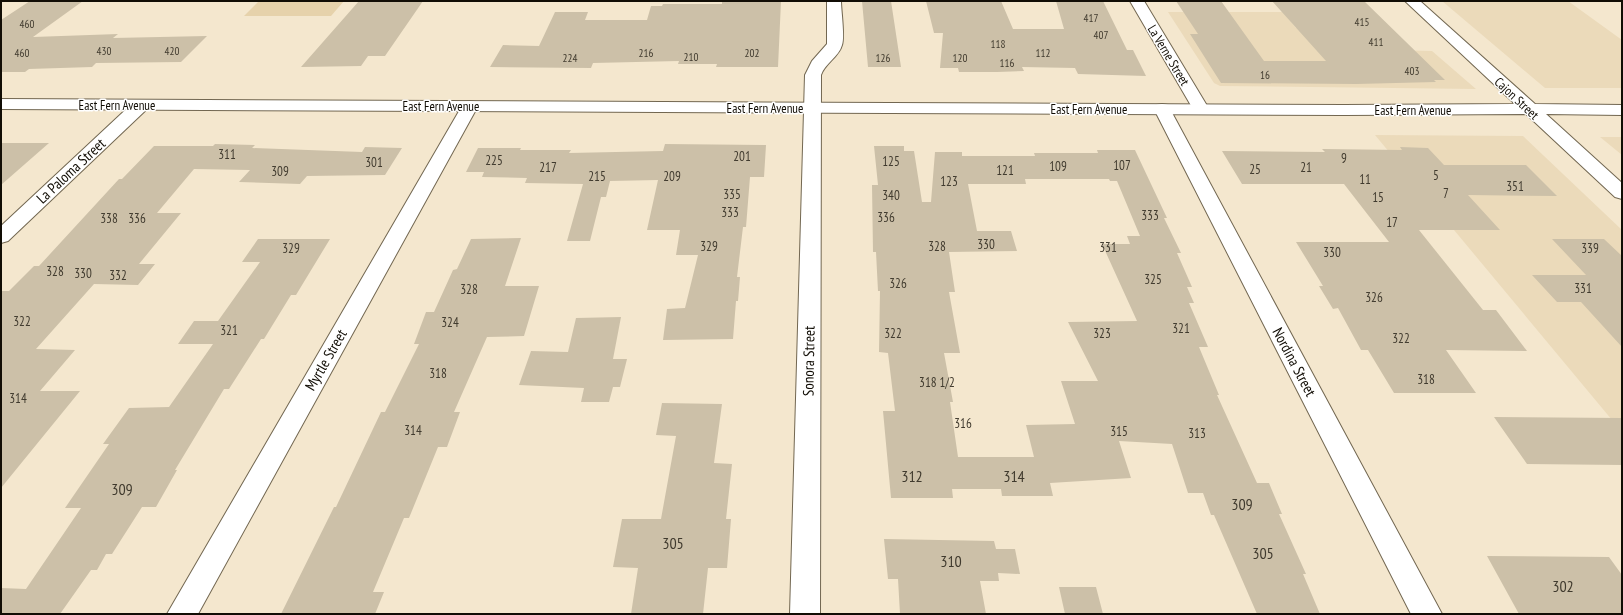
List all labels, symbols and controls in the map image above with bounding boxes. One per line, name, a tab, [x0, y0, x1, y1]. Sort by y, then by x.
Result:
house number: 417	[1084, 11, 1098, 25]
house number: 415	[1355, 15, 1369, 29]
house number: 460	[20, 17, 34, 31]
street label: La Verne Street	[1144, 22, 1194, 89]
house number: 407	[1094, 28, 1108, 42]
house number: 411	[1369, 35, 1383, 49]
house number: 118	[991, 37, 1005, 51]
house number: 430	[97, 44, 111, 58]
house number: 420	[165, 44, 179, 58]
house number: 460	[15, 46, 29, 60]
house number: 216	[639, 46, 653, 60]
house number: 202	[745, 46, 759, 60]
house number: 112	[1036, 46, 1050, 60]
house number: 210	[684, 50, 698, 64]
house number: 224	[563, 51, 577, 65]
house number: 126	[876, 51, 890, 65]
house number: 120	[953, 51, 967, 65]
house number: 116	[1000, 56, 1014, 70]
house number: 403	[1405, 64, 1419, 78]
house number: 16	[1260, 68, 1270, 82]
street label: Cajon Street	[1491, 73, 1543, 124]
street label: East Fern Avenue	[79, 97, 155, 114]
street label: East Fern Avenue	[403, 98, 479, 115]
street label: East Fern Avenue	[727, 100, 803, 117]
street label: East Fern Avenue	[1051, 101, 1127, 118]
street label: East Fern Avenue	[1375, 102, 1451, 119]
street label: La Paloma Street	[32, 134, 109, 207]
house number: 311	[218, 146, 236, 163]
house number: 201	[733, 148, 751, 165]
house number: 9	[1341, 150, 1347, 167]
house number: 225	[485, 152, 503, 169]
house number: 125	[882, 153, 900, 170]
house number: 301	[365, 154, 383, 171]
house number: 107	[1113, 157, 1131, 174]
house number: 109	[1049, 158, 1067, 175]
house number: 217	[539, 159, 557, 176]
house number: 21	[1300, 159, 1312, 176]
house number: 25	[1249, 161, 1261, 178]
house number: 121	[996, 162, 1014, 179]
house number: 309	[271, 163, 289, 180]
house number: 5	[1433, 167, 1439, 184]
house number: 215	[588, 168, 606, 185]
house number: 209	[663, 168, 681, 185]
house number: 11	[1359, 171, 1371, 188]
house number: 123	[940, 173, 958, 190]
house number: 351	[1506, 178, 1524, 195]
house number: 7	[1443, 185, 1449, 202]
house number: 335	[723, 186, 741, 203]
house number: 340	[882, 187, 900, 204]
house number: 15	[1372, 189, 1384, 206]
house number: 333	[721, 204, 739, 221]
house number: 333	[1141, 207, 1159, 224]
house number: 336	[877, 209, 895, 226]
house number: 338	[100, 210, 118, 227]
house number: 336	[128, 210, 146, 227]
house number: 17	[1386, 214, 1398, 231]
house number: 330	[977, 236, 995, 253]
house number: 329	[700, 238, 718, 255]
house number: 328	[928, 238, 946, 255]
house number: 331	[1099, 239, 1117, 256]
house number: 329	[282, 240, 300, 257]
house number: 339	[1581, 240, 1599, 257]
house number: 330	[1323, 244, 1341, 261]
house number: 328	[46, 263, 64, 280]
house number: 330	[74, 265, 92, 282]
house number: 332	[109, 267, 127, 284]
house number: 325	[1144, 271, 1162, 288]
house number: 326	[889, 275, 907, 292]
house number: 331	[1574, 280, 1592, 297]
house number: 328	[460, 281, 478, 298]
house number: 326	[1365, 289, 1383, 306]
house number: 322	[13, 313, 31, 330]
house number: 324	[441, 314, 459, 331]
house number: 321	[1172, 320, 1190, 337]
house number: 321	[220, 322, 238, 339]
street label: Nordina Street	[1268, 324, 1320, 399]
house number: 322	[884, 325, 902, 342]
house number: 323	[1093, 325, 1111, 342]
street label: Myrtle Street	[300, 326, 351, 394]
street label: Sonora Street	[798, 326, 819, 396]
house number: 322	[1392, 330, 1410, 347]
house number: 318	[429, 365, 447, 382]
house number: 318	[1417, 371, 1435, 388]
house number: 318 1/2	[919, 374, 955, 391]
house number: 314	[9, 390, 27, 407]
house number: 316	[954, 415, 972, 432]
house number: 314	[404, 422, 422, 439]
house number: 315	[1110, 423, 1128, 440]
house number: 313	[1188, 425, 1206, 442]
house number: 312	[901, 466, 923, 486]
house number: 314	[1003, 466, 1025, 486]
house number: 309	[111, 479, 133, 499]
house number: 309	[1231, 494, 1253, 514]
house number: 305	[662, 533, 684, 553]
house number: 305	[1252, 543, 1274, 563]
house number: 310	[940, 551, 962, 571]
house number: 302	[1552, 576, 1574, 596]

